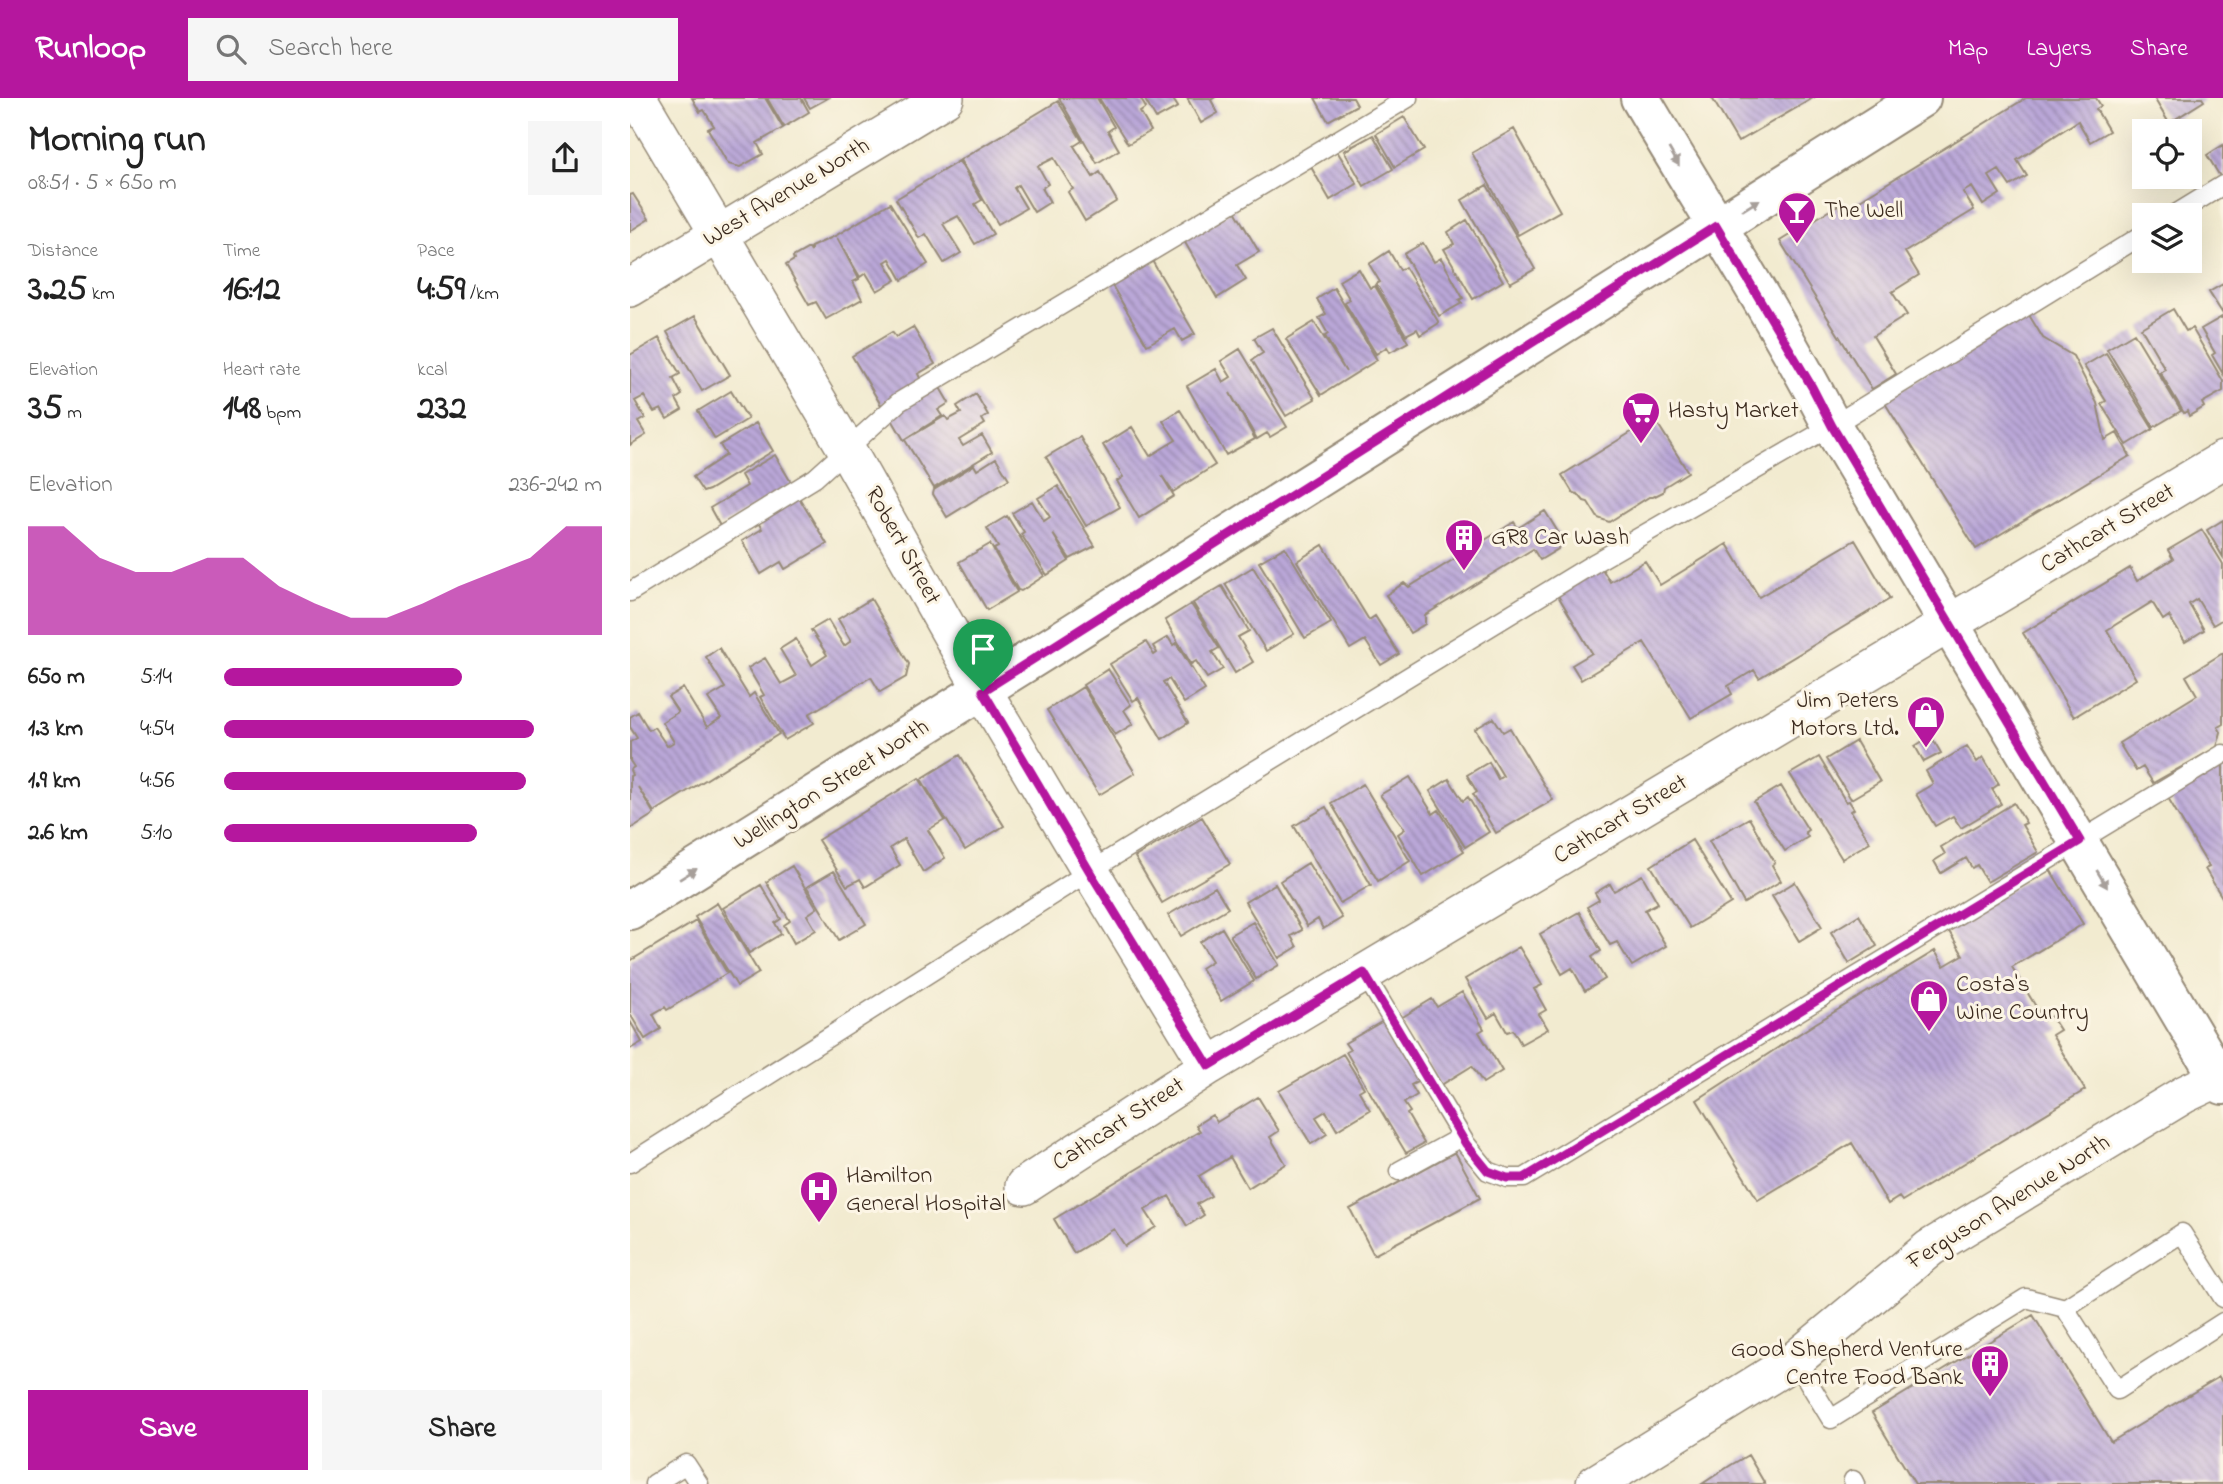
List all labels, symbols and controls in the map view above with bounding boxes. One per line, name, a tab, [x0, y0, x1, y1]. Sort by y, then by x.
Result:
search box	[188, 18, 678, 81]
text: Runloop	[35, 25, 146, 73]
icon: search	[212, 30, 250, 68]
text: Search here	[268, 30, 393, 68]
text: Map	[1948, 32, 1988, 67]
text: Layers	[2026, 32, 2092, 67]
text: Share	[2130, 32, 2188, 67]
text: Morning run	[28, 113, 206, 169]
map controls	[2132, 119, 2202, 273]
button: locate	[2132, 119, 2202, 189]
button: share	[528, 121, 602, 195]
street label: West Avenue North	[697, 129, 877, 257]
one-way arrow	[1668, 147, 1681, 166]
text: 08:51 · 5 × 650 m	[28, 167, 177, 200]
bar icon: The Well	[1776, 190, 1818, 245]
place label: The Well	[1824, 194, 1903, 229]
one-way arrow	[1742, 198, 1761, 211]
button: layers	[2132, 203, 2202, 273]
text: Distance	[28, 238, 98, 265]
text: Time	[223, 238, 260, 265]
text: Pace	[417, 238, 454, 265]
text: 3.25	[28, 265, 87, 316]
text: 16:12	[223, 265, 281, 316]
text: 4:59	[417, 265, 465, 316]
text: km	[87, 281, 115, 308]
text: /km	[465, 281, 499, 308]
text: Elevation	[28, 357, 98, 384]
text: Heart rate	[223, 357, 301, 384]
text: kcal	[417, 357, 448, 384]
text: 35	[28, 384, 62, 435]
text: 148	[223, 384, 261, 435]
text: 232	[417, 384, 467, 435]
supermarket icon: Hasty Market	[1620, 390, 1662, 445]
place label: Hasty Market	[1668, 394, 1799, 430]
text: m	[62, 400, 82, 427]
text: bpm	[261, 400, 301, 427]
text: Elevation	[28, 469, 113, 502]
text: 236–242 m	[508, 469, 602, 502]
street label: Cathcart Street	[2034, 475, 2182, 583]
street label: Robert Street	[855, 480, 949, 612]
building icon: GR8 Car Wash	[1443, 517, 1485, 572]
place label: GR8 Car Wash	[1491, 521, 1629, 556]
pin	[953, 619, 1013, 691]
icon: arrive	[964, 630, 1002, 668]
text: 650 m	[28, 661, 85, 694]
text: 5:14	[140, 661, 172, 694]
place label: Jim Peters Motors Ltd.	[1790, 684, 1899, 747]
shop icon: Jim Peters Motors Ltd.	[1905, 694, 1947, 749]
street label: Wellington Street North	[727, 711, 937, 859]
text: 1.3 km	[28, 713, 83, 746]
text: 4:54	[140, 713, 174, 746]
text: 1.9 km	[28, 765, 81, 798]
text: 4:56	[140, 765, 175, 798]
street label: Cathcart Street	[1547, 766, 1695, 874]
text: 2.6 km	[28, 817, 88, 850]
text: 5:10	[140, 817, 172, 850]
one-way arrow	[678, 868, 698, 881]
one-way arrow	[2096, 870, 2109, 889]
place label: Costa's Wine Country	[1956, 968, 2089, 1032]
shop icon: Costa's Wine Country	[1908, 978, 1950, 1033]
street label: Cathcart Street	[1046, 1069, 1192, 1181]
street label: Ferguson Avenue North	[1900, 1126, 2118, 1280]
place label: Hamilton General Hospital	[846, 1159, 1006, 1222]
hospital icon: Hamilton General Hospital	[798, 1169, 840, 1224]
place label: Good Shepherd Venture Centre Food Bank	[1731, 1333, 1963, 1396]
building icon: Good Shepherd Venture Centre Food Bank	[1969, 1343, 2011, 1398]
button: Save	[28, 1390, 308, 1470]
button: Share	[322, 1390, 602, 1470]

